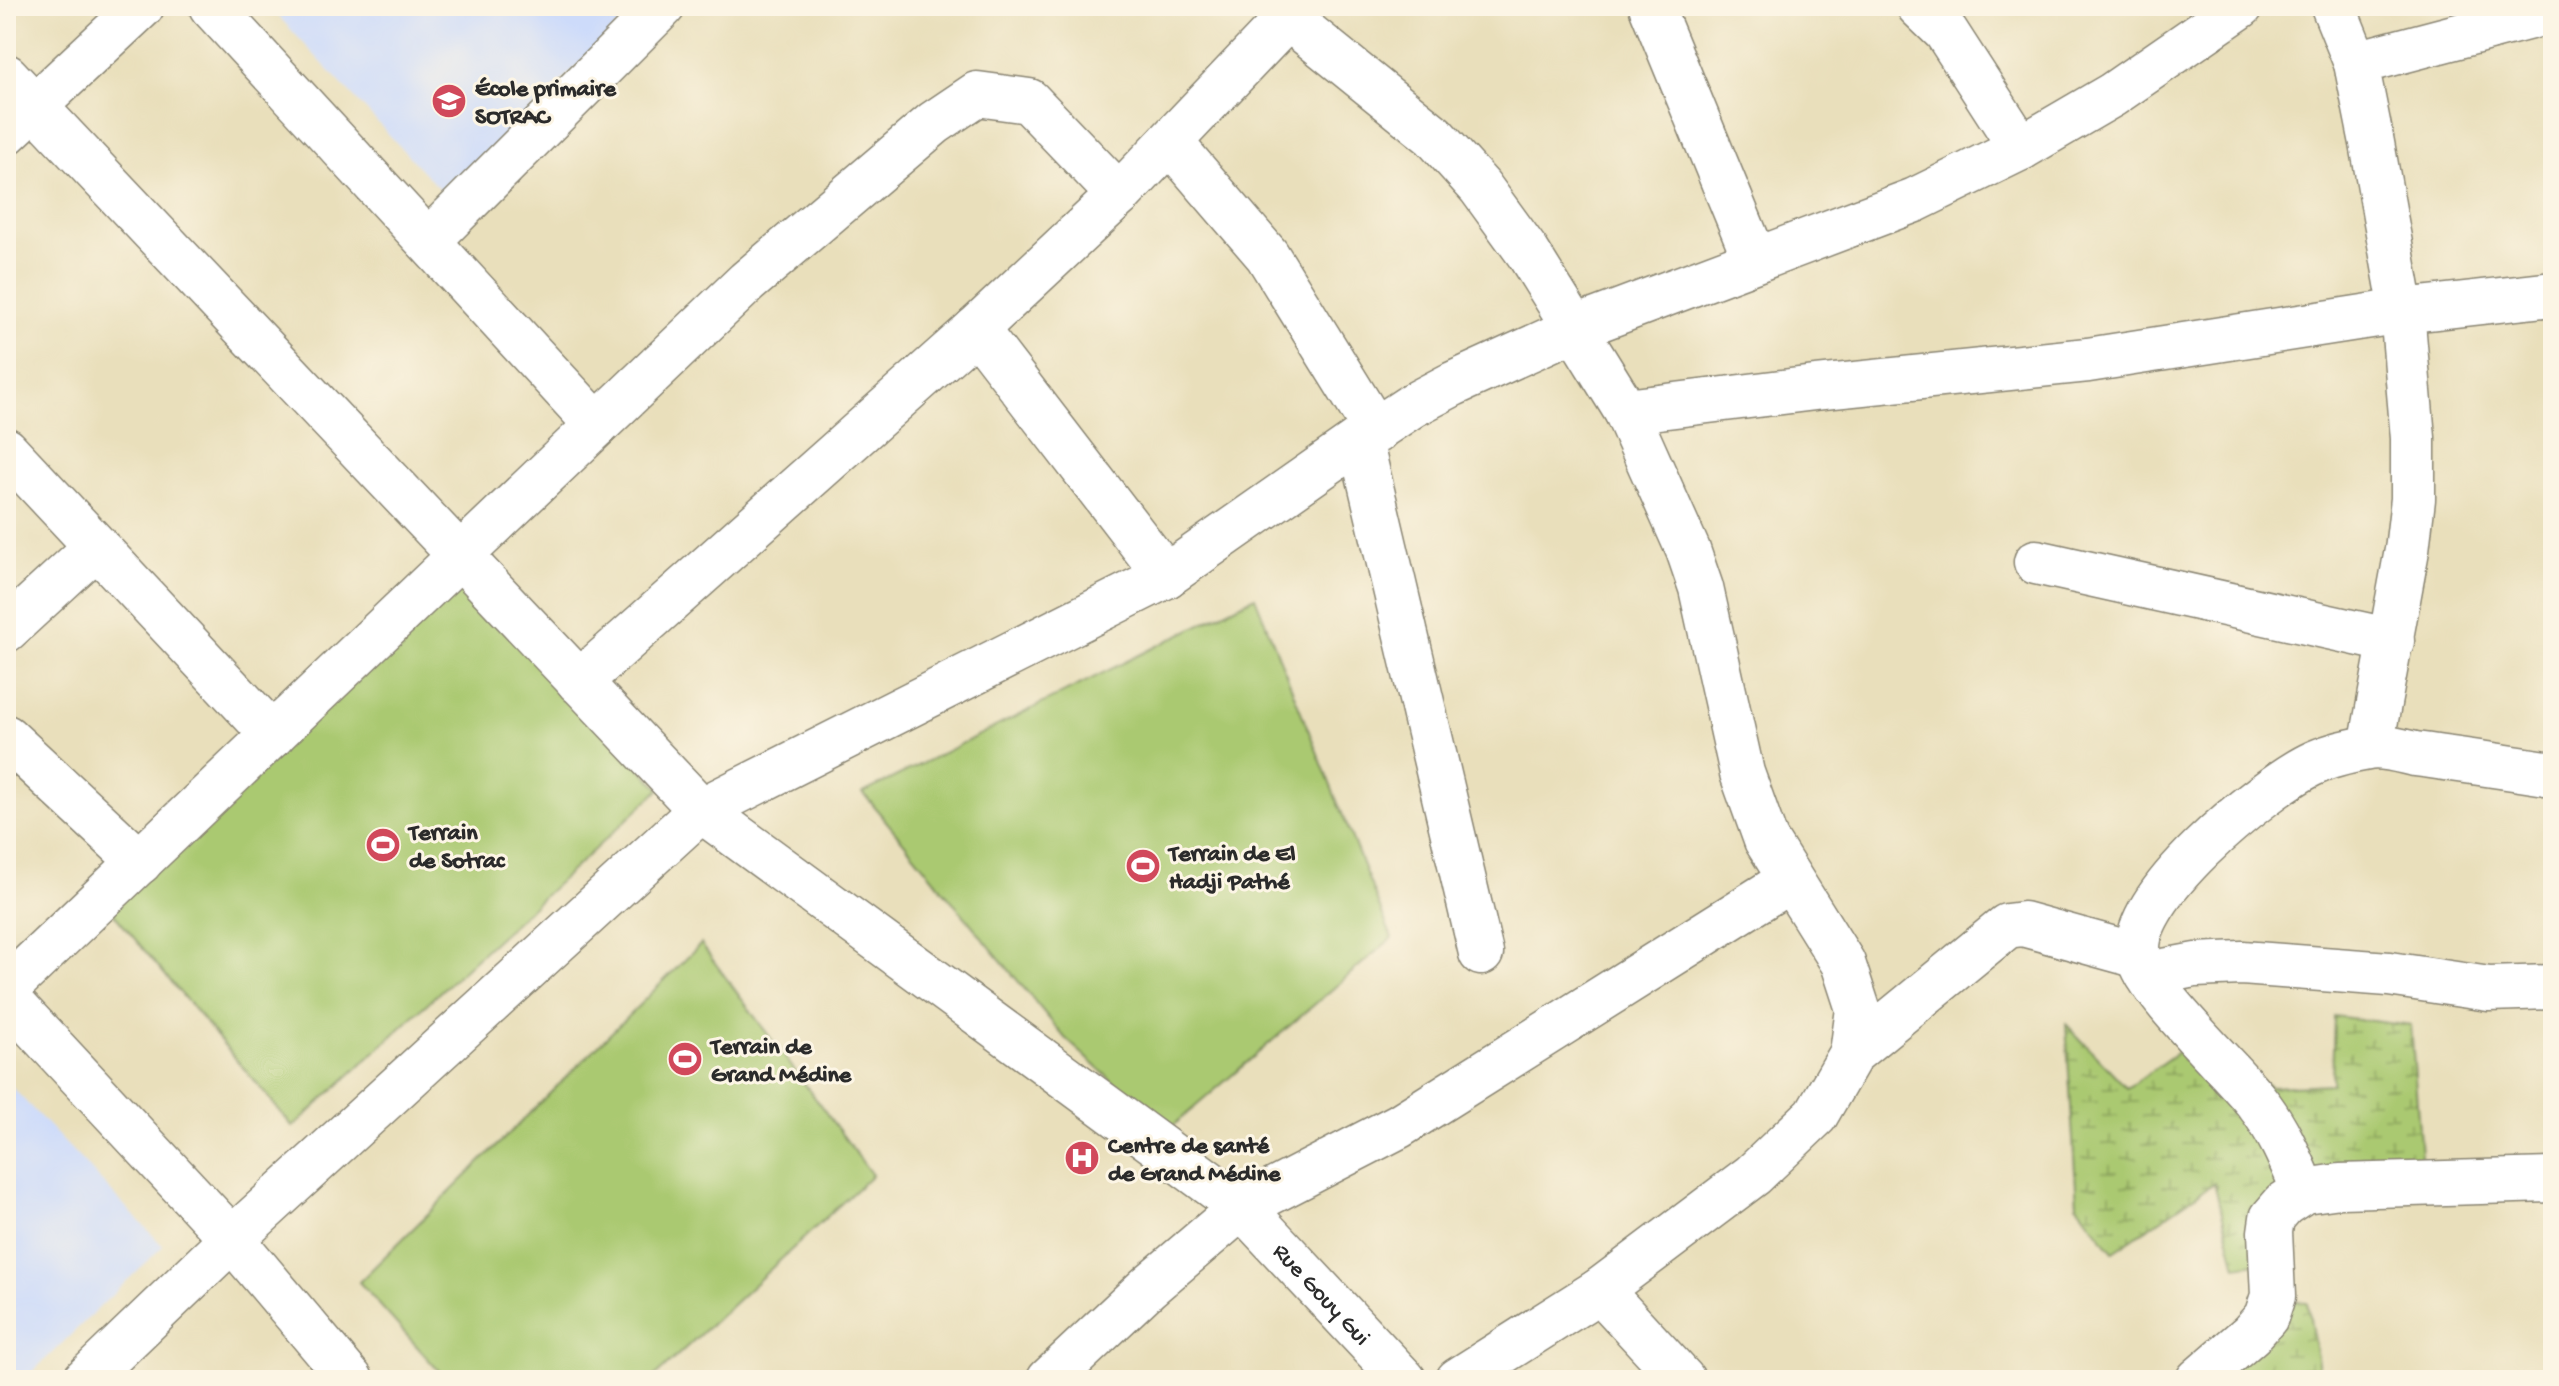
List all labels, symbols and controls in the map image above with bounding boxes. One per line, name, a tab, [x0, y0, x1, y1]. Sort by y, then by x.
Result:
place label: École primaire SOTRAC	[475, 76, 617, 133]
school or university icon: École primaire SOTRAC	[430, 82, 468, 120]
place label: Terrain de Sotrac	[407, 820, 506, 877]
sports icon: Terrain de Sotrac	[364, 826, 402, 864]
place label: Terrain de El Hadji Pathé	[1167, 841, 1296, 898]
sports icon: Terrain de El Hadji Pathé	[1124, 847, 1162, 885]
place label: Terrain de Grand Médine	[709, 1034, 853, 1091]
sports icon: Terrain de Grand Médine	[666, 1040, 704, 1078]
place label: Centre de santé de Grand Médine	[1108, 1133, 1282, 1190]
hospital icon: Centre de santé de Grand Médine	[1063, 1139, 1101, 1177]
street label: Rue Gouy Gui	[1265, 1238, 1375, 1353]

